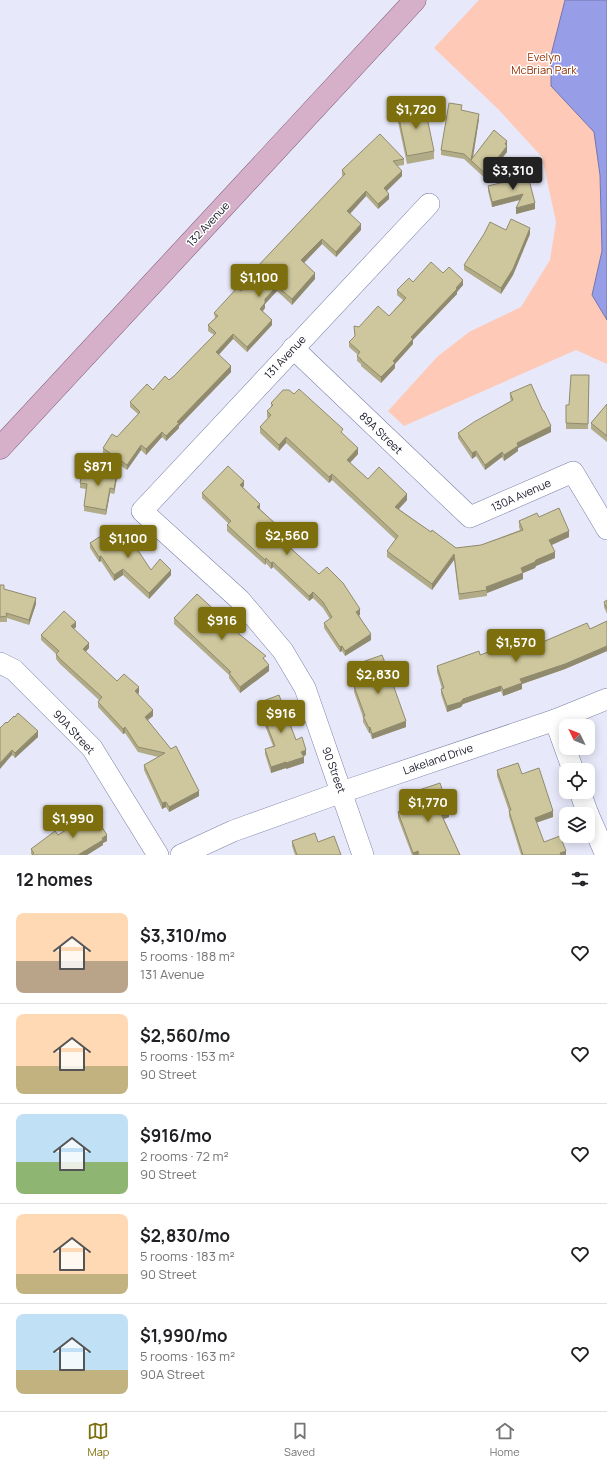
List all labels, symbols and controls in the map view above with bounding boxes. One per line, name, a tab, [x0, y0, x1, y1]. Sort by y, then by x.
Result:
park label: Evelyn McBrian Park	[511, 49, 577, 77]
pin: $1,720	[383, 96, 449, 130]
text: $1,720	[396, 100, 436, 118]
pin: $3,310	[480, 157, 546, 191]
text: $3,310	[492, 161, 534, 179]
street label: 132 Avenue	[183, 197, 233, 249]
pin: $1,100	[226, 264, 292, 298]
text: $1,100	[240, 268, 278, 286]
street label: 131 Avenue	[261, 331, 309, 382]
street label: 89A Street	[356, 408, 406, 457]
pin: $871	[74, 453, 122, 487]
text: $871	[84, 457, 112, 475]
street label: 130A Avenue	[489, 474, 554, 514]
pin: $2,560	[254, 522, 320, 556]
pin: $1,100	[95, 525, 161, 559]
text: $2,560	[265, 526, 309, 544]
text: $1,100	[109, 529, 147, 547]
pin: $916	[198, 607, 246, 641]
text: $916	[207, 611, 237, 629]
pin: $1,570	[483, 629, 549, 663]
text: $1,570	[496, 633, 536, 651]
pin: $2,830	[345, 661, 411, 695]
text: $2,830	[356, 665, 400, 683]
pin: $916	[257, 700, 305, 734]
text: $916	[266, 704, 296, 722]
street label: 90A Street	[50, 706, 99, 757]
north arrow	[559, 719, 595, 755]
map controls	[559, 719, 595, 843]
street label: Lakeland Drive	[401, 739, 475, 778]
street label: 90 Street	[319, 745, 350, 795]
button: locate	[559, 763, 595, 799]
pin: $1,770	[395, 789, 461, 823]
text: $1,770	[408, 793, 448, 811]
pin: $1,990	[40, 805, 106, 839]
button: layers	[559, 807, 595, 843]
text: $1,990	[52, 809, 94, 827]
text: 12 homes	[16, 868, 93, 891]
icon: filters	[569, 868, 591, 890]
text: $3,310/mo	[140, 924, 227, 947]
icon: home	[48, 929, 96, 977]
icon: heart	[569, 942, 591, 964]
text: 5 rooms · 188 m²	[140, 947, 235, 965]
text: 131 Avenue	[140, 965, 204, 983]
text: $2,560/mo	[140, 1024, 230, 1047]
icon: home	[48, 1030, 96, 1078]
icon: heart	[569, 1043, 591, 1065]
text: 5 rooms · 153 m²	[140, 1047, 235, 1065]
text: 90 Street	[140, 1065, 197, 1083]
text: $916/mo	[140, 1124, 212, 1147]
icon: home	[48, 1130, 96, 1178]
icon: heart	[569, 1143, 591, 1165]
text: 2 rooms · 72 m²	[140, 1147, 229, 1165]
text: 90 Street	[140, 1165, 197, 1183]
text: $2,830/mo	[140, 1224, 230, 1247]
icon: home	[48, 1230, 96, 1278]
icon: heart	[569, 1243, 591, 1265]
text: 5 rooms · 183 m²	[140, 1247, 235, 1265]
text: 90 Street	[140, 1265, 197, 1283]
text: $1,990/mo	[140, 1324, 227, 1347]
icon: home	[48, 1330, 96, 1378]
icon: heart	[569, 1343, 591, 1365]
text: 5 rooms · 163 m²	[140, 1347, 235, 1365]
text: 90A Street	[140, 1365, 205, 1383]
tab: Map	[87, 1420, 109, 1459]
tab: Saved	[284, 1420, 315, 1459]
tab: Home	[490, 1420, 520, 1459]

